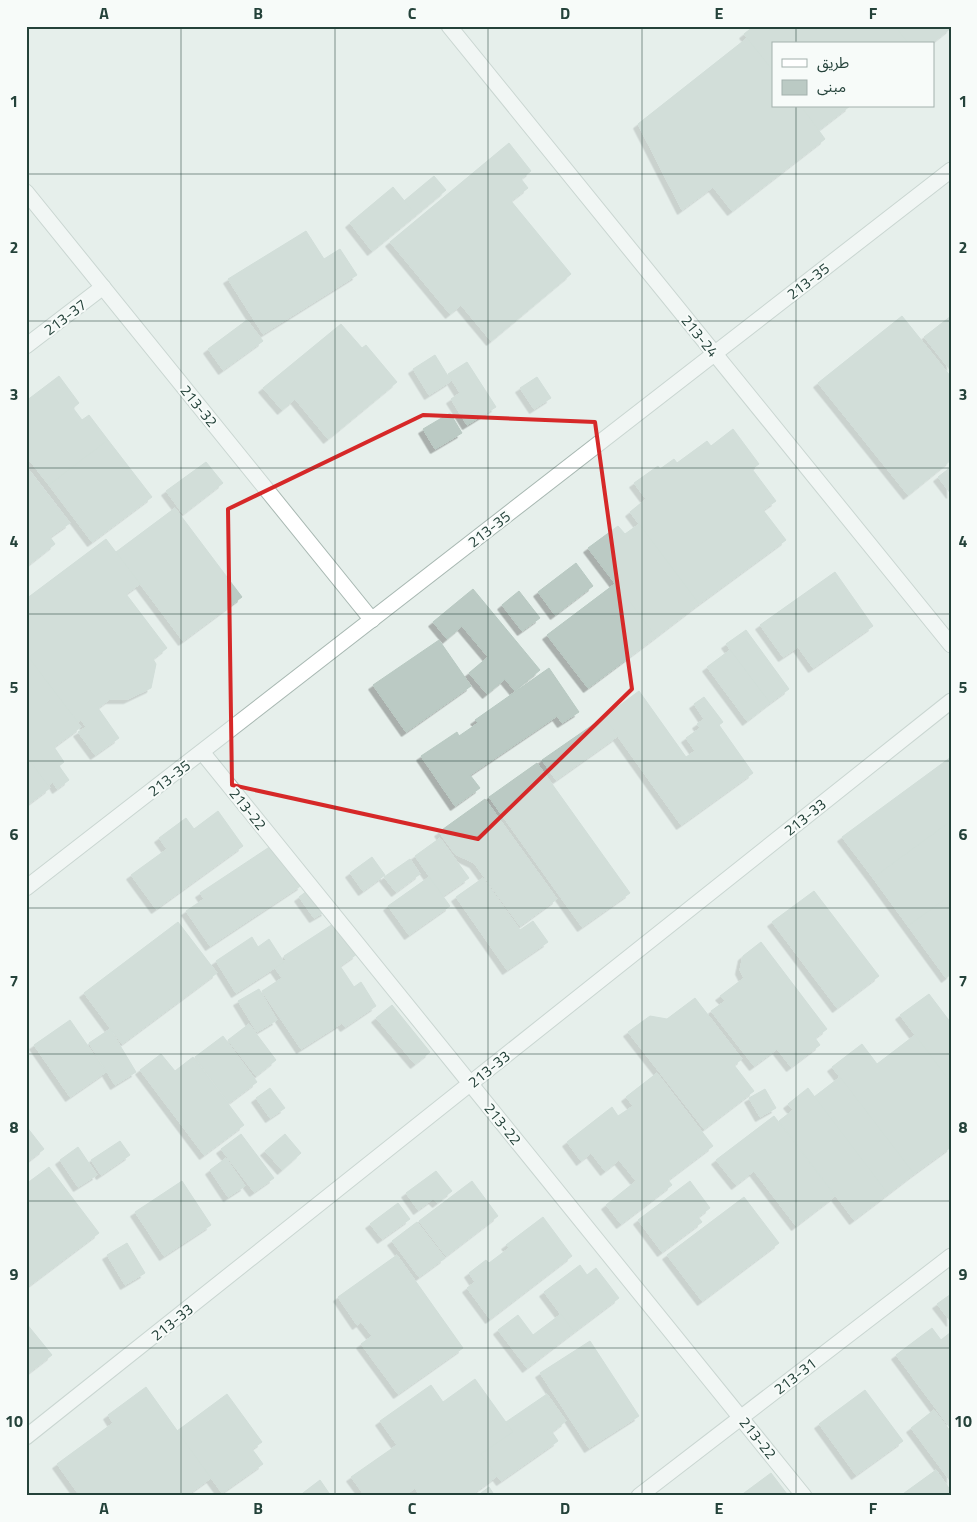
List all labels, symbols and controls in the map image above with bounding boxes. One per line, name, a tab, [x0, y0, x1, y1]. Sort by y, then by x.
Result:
text: A	[99, 1, 109, 25]
text: B	[253, 1, 263, 25]
text: C	[408, 1, 417, 25]
text: D	[560, 1, 570, 25]
text: E	[715, 1, 724, 25]
text: F	[869, 1, 878, 25]
legend	[772, 42, 934, 108]
text: طريق	[817, 51, 849, 74]
text: مبنى	[817, 75, 846, 98]
text: 1	[10, 89, 18, 113]
text: 1	[959, 89, 967, 113]
text: 2	[10, 235, 18, 259]
text: 2	[959, 235, 967, 259]
street label: 213-35	[782, 257, 834, 305]
street label: 213-37	[39, 293, 91, 341]
street label: 213-24	[676, 310, 724, 362]
street label: 213-32	[175, 380, 223, 432]
text: 3	[10, 382, 18, 406]
text: 3	[959, 382, 967, 406]
street label: 213-35	[463, 505, 515, 553]
text: 4	[10, 529, 19, 553]
text: 4	[959, 529, 968, 553]
text: 5	[10, 675, 19, 699]
text: 5	[959, 675, 968, 699]
street label: 213-35	[143, 754, 195, 802]
street label: 213-22	[224, 783, 272, 835]
street label: 213-33	[779, 793, 831, 841]
text: 6	[10, 822, 19, 846]
text: 6	[959, 822, 968, 846]
text: 7	[10, 969, 18, 993]
text: 7	[959, 969, 967, 993]
street label: 213-33	[463, 1045, 515, 1093]
street label: 213-22	[479, 1098, 527, 1150]
text: 8	[10, 1115, 19, 1139]
text: 8	[959, 1115, 968, 1139]
text: 9	[10, 1262, 19, 1286]
text: 9	[959, 1262, 968, 1286]
street label: 213-33	[146, 1298, 198, 1346]
street label: 213-31	[769, 1352, 821, 1400]
text: 10	[5, 1409, 23, 1433]
text: 10	[954, 1409, 972, 1433]
street label: 213-22	[734, 1412, 782, 1464]
text: A	[99, 1496, 109, 1520]
text: B	[253, 1496, 263, 1520]
text: C	[408, 1496, 417, 1520]
text: D	[560, 1496, 570, 1520]
text: E	[715, 1496, 724, 1520]
text: F	[869, 1496, 878, 1520]

